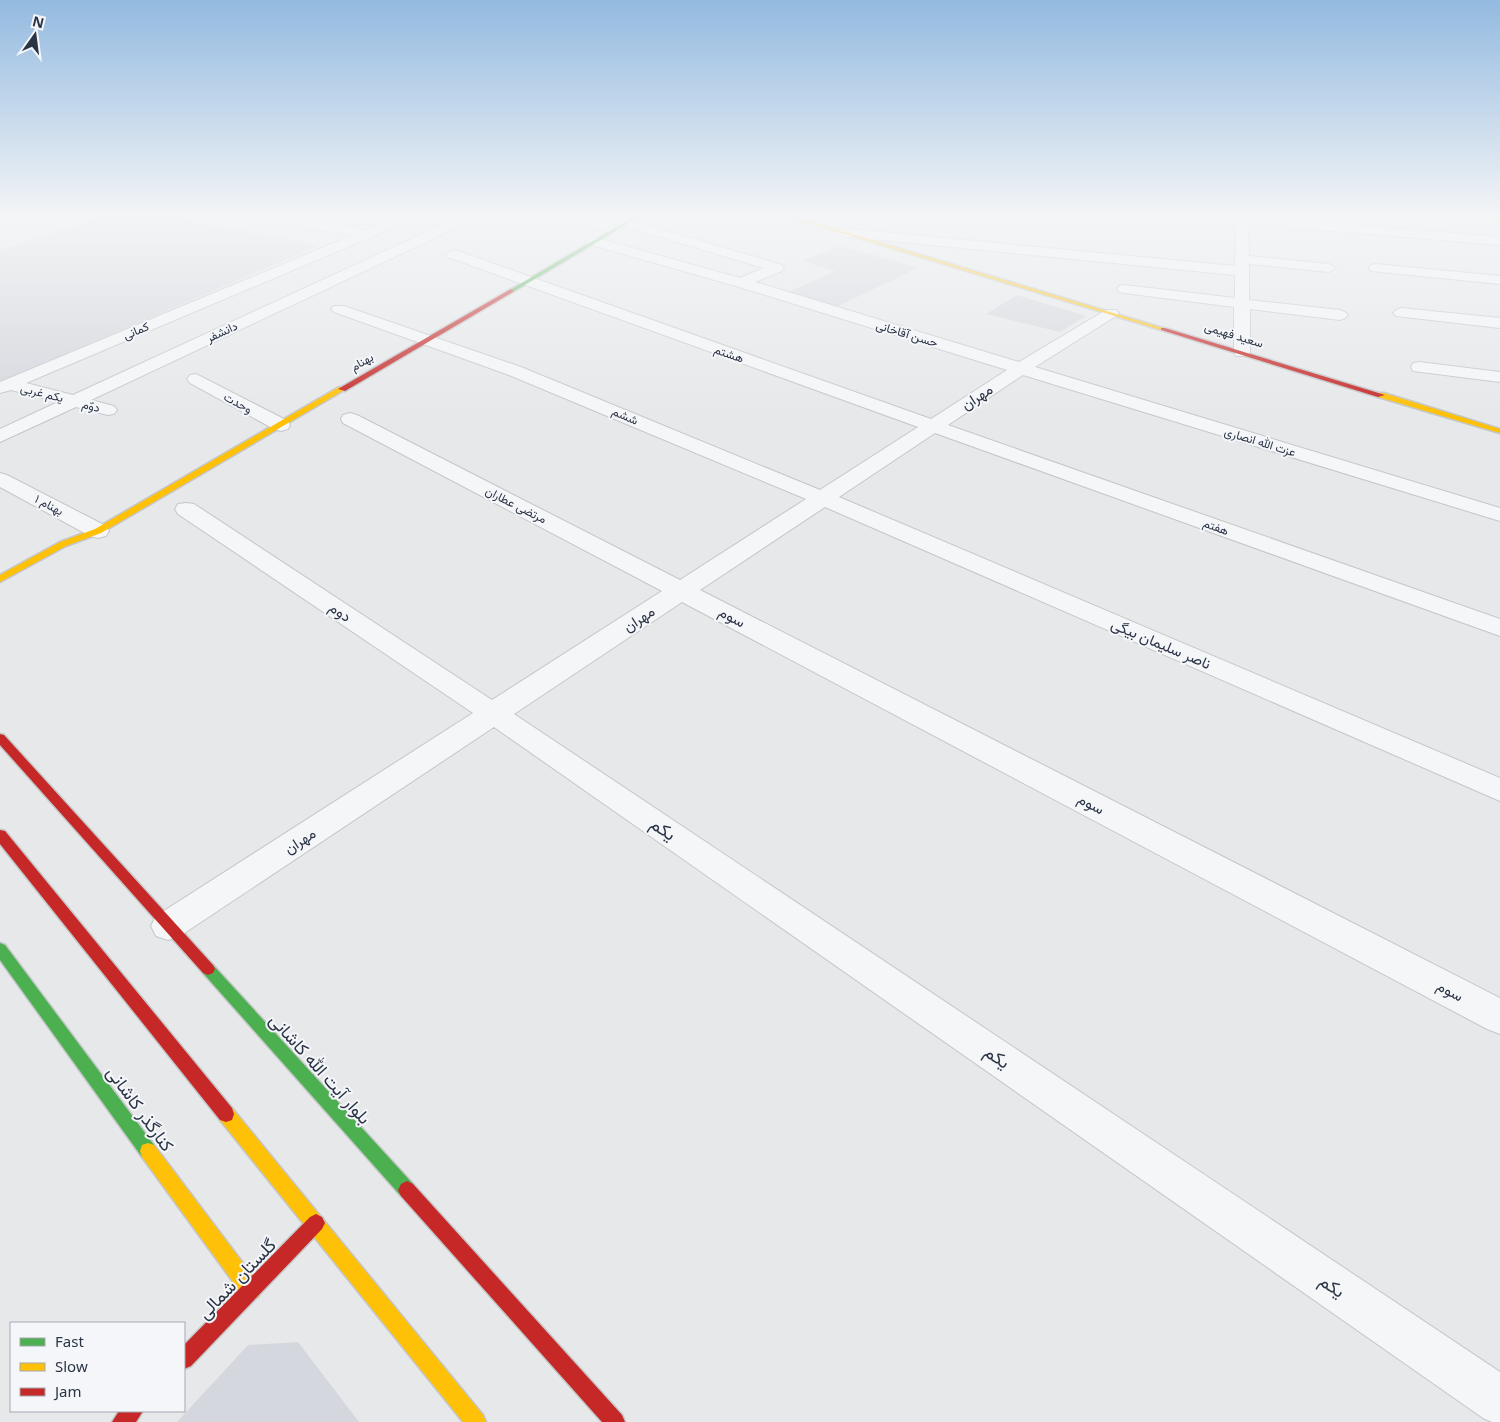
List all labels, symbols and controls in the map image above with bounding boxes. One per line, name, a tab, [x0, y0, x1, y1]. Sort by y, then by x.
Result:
north arrow	[10, 10, 60, 60]
text: N	[30, 11, 46, 32]
street label: حسن آقاخانی	[874, 316, 940, 351]
street label: دانشفر	[202, 317, 240, 347]
street label: سعید فهیمی	[1203, 317, 1266, 352]
street label: کمانی	[120, 318, 151, 344]
street label: هشتم	[712, 341, 746, 367]
street label: بهنام	[347, 348, 376, 375]
street label: یکم غربی	[19, 379, 66, 406]
street label: مهران	[957, 379, 996, 414]
street label: وحدت	[221, 388, 256, 417]
street label: دوّم	[80, 395, 102, 416]
street label: ششم	[609, 402, 641, 429]
street label: عزت الله انصاری	[1222, 423, 1298, 460]
street label: مرتضی عطاران	[483, 482, 550, 527]
street label: بهنام ۱	[32, 490, 67, 519]
street label: هفتم	[1201, 514, 1231, 539]
street label: دوم	[325, 597, 356, 627]
street label: مهران	[619, 601, 658, 636]
street label: سوم	[715, 601, 749, 632]
street label: ناصر سلیمان بیگی	[1108, 613, 1214, 674]
street label: سوم	[1074, 788, 1108, 819]
street label: یکم	[645, 811, 681, 846]
street label: مهران	[280, 823, 319, 858]
street label: سوم	[1433, 975, 1467, 1006]
street label: بلوار آیت الله کاشانی	[265, 1008, 377, 1129]
street label: یکم	[979, 1039, 1015, 1074]
street label: کنارگذر کاشانی	[102, 1061, 180, 1156]
street label: گلستان شمالی	[192, 1233, 281, 1324]
street label: یکم	[1314, 1268, 1350, 1303]
legend	[10, 1322, 185, 1412]
text: Fast	[55, 1331, 84, 1351]
text: Slow	[55, 1356, 88, 1376]
text: Jam	[53, 1381, 82, 1401]

